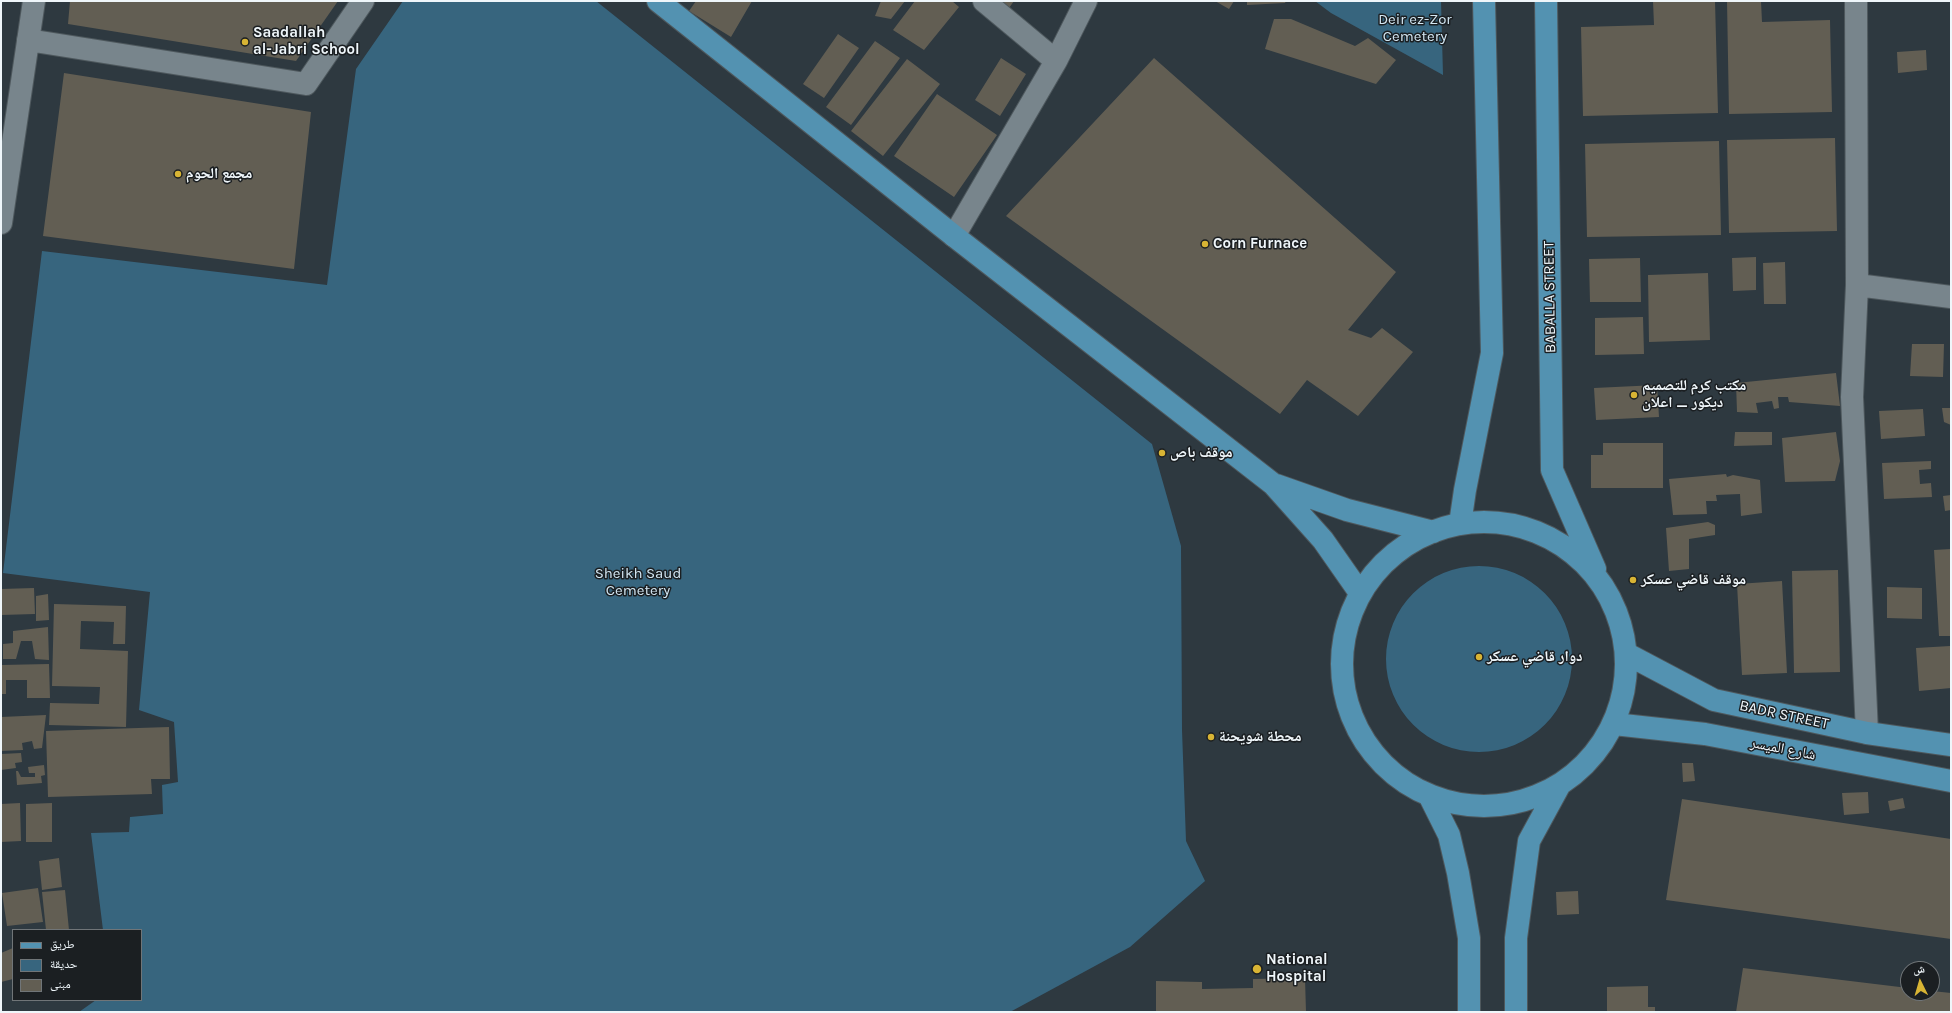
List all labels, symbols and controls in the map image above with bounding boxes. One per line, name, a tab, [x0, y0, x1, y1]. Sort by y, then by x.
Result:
park label: Deir ez-Zor Cemetery	[1378, 11, 1452, 46]
place label: Saadallah al-Jabri School	[253, 24, 360, 59]
marker: Saadallah al-Jabri School	[240, 37, 250, 47]
place label: مجمع الحوم	[186, 165, 252, 183]
marker: مجمع الحوم	[173, 169, 183, 179]
place label: Corn Furnace	[1213, 235, 1307, 253]
marker: Corn Furnace	[1200, 239, 1210, 249]
street label: BABALLA STREET	[1540, 241, 1560, 353]
place label: مكتب كرم للتصميم ديكور _ اعلان	[1642, 377, 1746, 412]
marker: مكتب كرم للتصميم ديكور _ اعلان	[1629, 390, 1639, 400]
place label: موقف باص	[1170, 444, 1233, 462]
marker: موقف باص	[1157, 448, 1167, 458]
park label: Sheikh Saud Cemetery	[595, 565, 681, 600]
place label: موقف قاضي عسكر	[1641, 571, 1746, 589]
marker: موقف قاضي عسكر	[1628, 575, 1638, 585]
place label: دوار قاضي عسكر	[1487, 648, 1583, 666]
marker: دوار قاضي عسكر	[1474, 652, 1484, 662]
street label: BADR STREET	[1738, 697, 1830, 733]
place label: محطة شويحنة	[1219, 728, 1302, 746]
marker: محطة شويحنة	[1206, 732, 1216, 742]
street label: شارع الميسر	[1749, 734, 1817, 764]
legend	[12, 929, 142, 1001]
text: طريق	[50, 937, 75, 951]
place label: National Hospital	[1266, 951, 1328, 986]
text: حديقة	[50, 957, 78, 971]
north arrow	[1900, 961, 1940, 1001]
marker: National Hospital	[1251, 963, 1263, 975]
text: ش	[1913, 963, 1925, 977]
text: مبنى	[50, 977, 71, 991]

